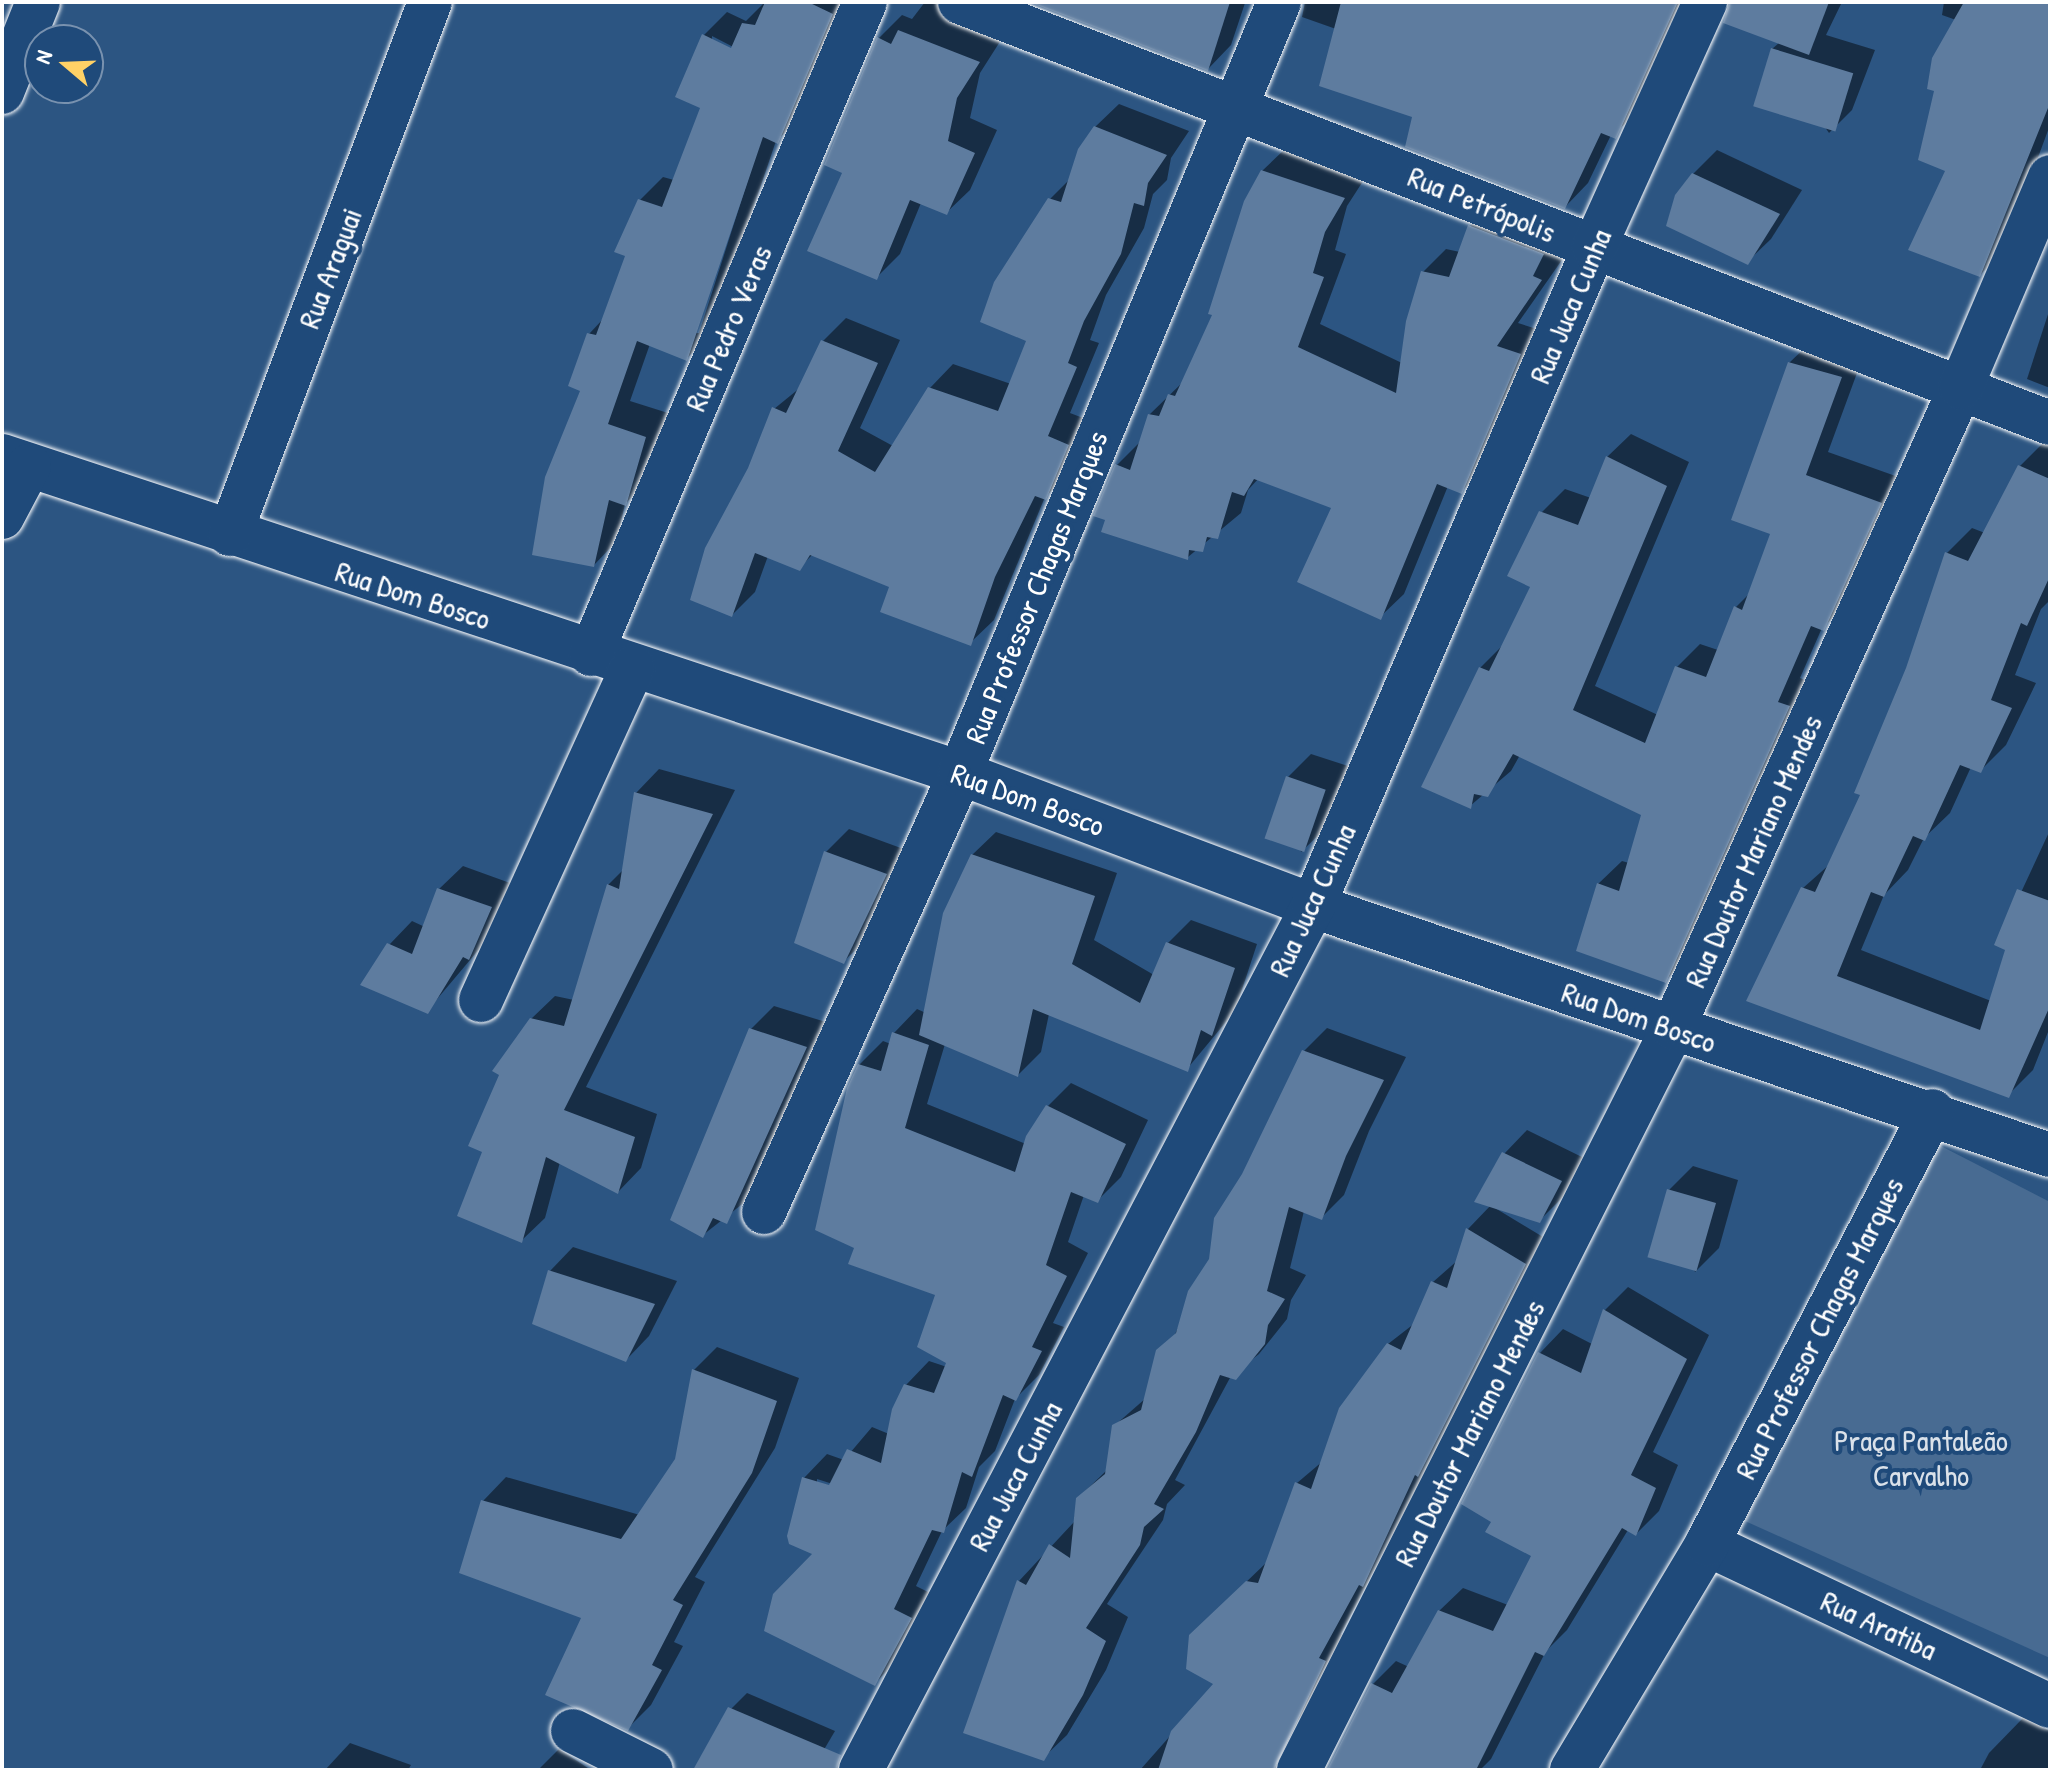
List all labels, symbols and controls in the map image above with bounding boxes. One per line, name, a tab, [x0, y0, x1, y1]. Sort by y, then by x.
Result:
north arrow	[24, 24, 104, 104]
text: N	[27, 46, 59, 67]
street label: Rua Petrópolis	[1403, 158, 1561, 250]
street label: Rua Araguai	[291, 203, 369, 333]
street label: Rua Juca Cunha	[1521, 223, 1619, 389]
street label: Rua Pedro Veras	[677, 240, 779, 416]
street label: Rua Professor Chagas Marques	[957, 426, 1115, 748]
street label: Rua Dom Bosco	[331, 553, 495, 637]
street label: Rua Doutor Mariano Mendes	[1677, 709, 1829, 993]
street label: Rua Dom Bosco	[946, 755, 1110, 843]
street label: Rua Juca Cunha	[1261, 818, 1363, 982]
street label: Rua Dom Bosco	[1557, 974, 1721, 1060]
street label: Rua Professor Chagas Marques	[1727, 1171, 1911, 1485]
street label: Rua Doutor Mariano Mendes	[1386, 1294, 1552, 1572]
street label: Rua Juca Cunha	[961, 1395, 1069, 1557]
park label: Praça Pantaleão Carvalho	[1834, 1422, 2008, 1492]
street label: Rua Aratiba	[1815, 1583, 1943, 1667]

